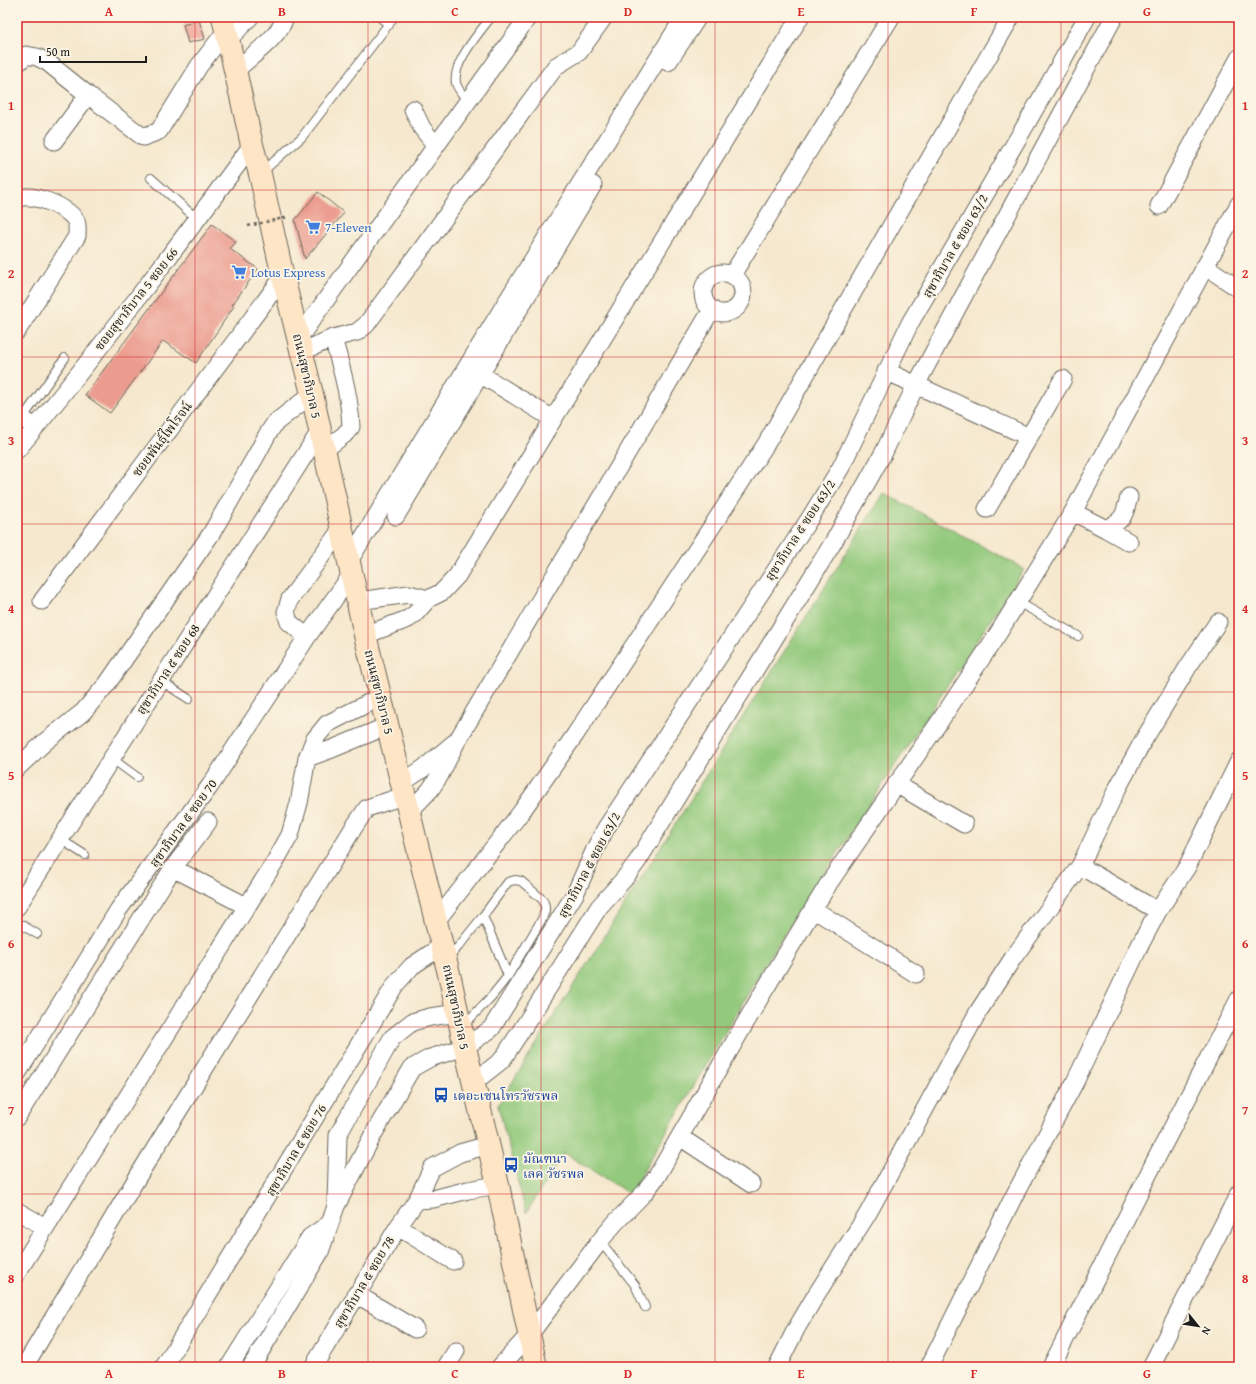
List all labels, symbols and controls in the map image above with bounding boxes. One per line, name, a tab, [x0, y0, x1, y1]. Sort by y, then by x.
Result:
text: A	[105, 2, 114, 21]
text: B	[278, 2, 286, 21]
text: C	[451, 2, 459, 21]
text: D	[624, 2, 632, 21]
text: E	[798, 2, 805, 21]
text: F	[971, 2, 978, 21]
text: G	[1143, 2, 1151, 21]
scale bar	[40, 38, 146, 64]
text: 50 m	[46, 43, 70, 60]
text: 1	[8, 96, 14, 115]
text: 1	[1242, 96, 1248, 115]
street label: สุขาภิบาล ๕ ซอย 63/2	[918, 191, 992, 301]
supermarket icon: 7-Eleven	[304, 218, 322, 236]
place label: 7-Eleven	[325, 218, 372, 237]
street label: ซอยสุขาภิบาล 5 ซอย 66	[90, 243, 182, 355]
supermarket icon: Lotus Express	[230, 263, 248, 281]
place label: Lotus Express	[251, 263, 325, 282]
text: 2	[8, 264, 15, 283]
text: 2	[1242, 264, 1249, 283]
street label: ถนนสุขาภิบาล 5	[288, 332, 326, 420]
street label: ซอยพันธ์ุไพโรจน์	[127, 397, 197, 481]
text: 3	[8, 431, 14, 450]
text: 3	[1242, 431, 1248, 450]
street label: สุขาภิบาล ๕ ซอย 63/2	[760, 476, 840, 584]
text: 4	[8, 599, 15, 618]
text: 4	[1242, 599, 1249, 618]
street label: สุขาภิบาล ๕ ซอย 68	[132, 620, 204, 718]
street label: ถนนสุขาภิบาล 5	[359, 648, 399, 736]
text: 5	[8, 766, 15, 785]
text: 5	[1242, 766, 1249, 785]
street label: สุขาภิบาล ๕ ซอย 70	[145, 775, 221, 871]
street label: สุขาภิบาล ๕ ซอย 63/2	[553, 809, 625, 921]
text: 6	[8, 934, 15, 953]
text: 6	[1242, 934, 1249, 953]
street label: ถนนสุขาภิบาล 5	[438, 963, 474, 1051]
bus stop icon: เดอะเซนโทรวัชรพล	[432, 1086, 450, 1104]
place label: เดอะเซนโทรวัชรพล	[453, 1086, 558, 1105]
street label: สุขาภิบาล ๕ ซอย 76	[261, 1100, 331, 1200]
text: 7	[8, 1101, 15, 1120]
text: 7	[1242, 1101, 1249, 1120]
place label: มัณฑนา เลค วัชรพล	[523, 1149, 584, 1183]
bus stop icon: มัณฑนา เลค วัชรพล	[502, 1156, 520, 1174]
street label: สุขาภิบาล ๕ ซอย 78	[329, 1232, 399, 1332]
text: 8	[8, 1269, 15, 1288]
text: 8	[1242, 1269, 1249, 1288]
north arrow	[1178, 1306, 1218, 1346]
text: N	[1198, 1324, 1215, 1339]
text: A	[105, 1364, 114, 1383]
text: B	[278, 1364, 286, 1383]
text: C	[451, 1364, 459, 1383]
text: D	[624, 1364, 632, 1383]
text: E	[798, 1364, 805, 1383]
text: F	[971, 1364, 978, 1383]
text: G	[1143, 1364, 1151, 1383]

